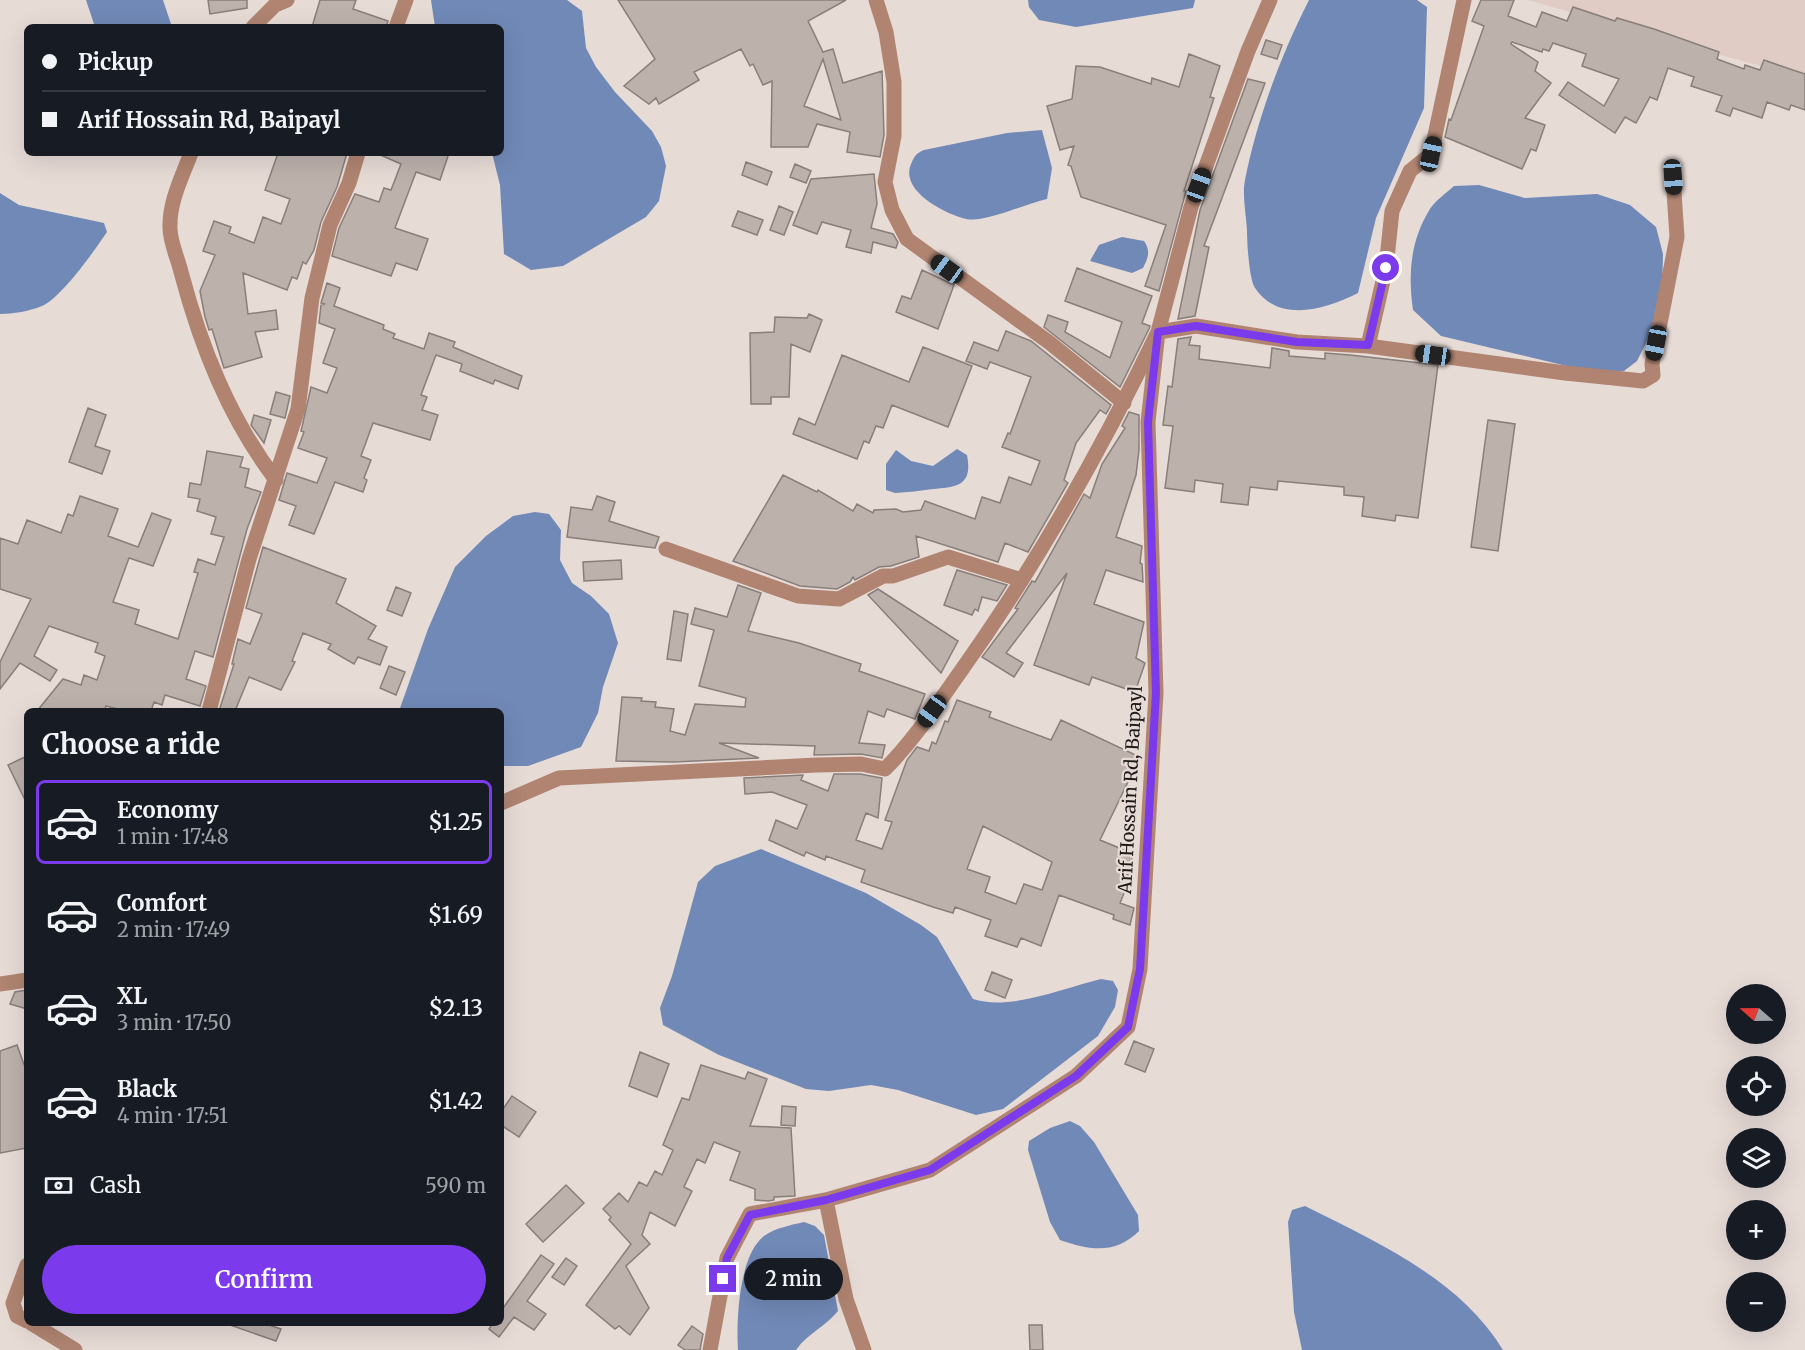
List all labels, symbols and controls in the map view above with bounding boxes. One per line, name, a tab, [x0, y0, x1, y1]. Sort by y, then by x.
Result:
text: Pickup	[78, 48, 153, 76]
text: Arif Hossain Rd, Baipayl	[78, 106, 340, 134]
car	[1418, 135, 1444, 173]
car	[1663, 158, 1683, 196]
car	[1184, 165, 1214, 205]
car	[927, 251, 967, 287]
route start	[1372, 254, 1399, 281]
car	[1644, 324, 1668, 362]
car	[1414, 344, 1452, 366]
street label: Arif Hossain Rd, Baipayl	[1113, 685, 1147, 896]
car	[914, 691, 950, 731]
text: Choose a ride	[42, 727, 220, 761]
icon: car	[45, 795, 99, 849]
text: Economy	[117, 796, 218, 824]
text: $1.25	[428, 808, 483, 836]
text: 1 min · 17:48	[117, 824, 229, 849]
icon: car	[45, 888, 99, 942]
text: Comfort	[117, 889, 207, 917]
text: $1.69	[428, 901, 483, 929]
text: 2 min · 17:49	[117, 917, 230, 942]
icon: car	[45, 981, 99, 1035]
text: XL	[117, 982, 147, 1010]
north arrow	[1726, 984, 1786, 1044]
map controls	[1726, 984, 1786, 1332]
text: $2.13	[429, 994, 483, 1022]
text: 3 min · 17:50	[117, 1010, 232, 1035]
button: locate	[1726, 1056, 1786, 1116]
icon: car	[45, 1074, 99, 1128]
text: Black	[117, 1075, 177, 1103]
text: $1.42	[428, 1087, 483, 1115]
text: 4 min · 17:51	[117, 1103, 228, 1128]
button: layers	[1726, 1128, 1786, 1188]
icon: cash	[42, 1169, 75, 1202]
text: Cash	[90, 1171, 141, 1199]
text: 590 m	[425, 1173, 486, 1198]
button: +	[1726, 1200, 1786, 1260]
button: Confirm	[42, 1245, 486, 1314]
callout: 2 min	[744, 1258, 843, 1300]
route end	[709, 1265, 736, 1292]
text: 2 min	[765, 1266, 822, 1291]
button: −	[1726, 1272, 1786, 1332]

